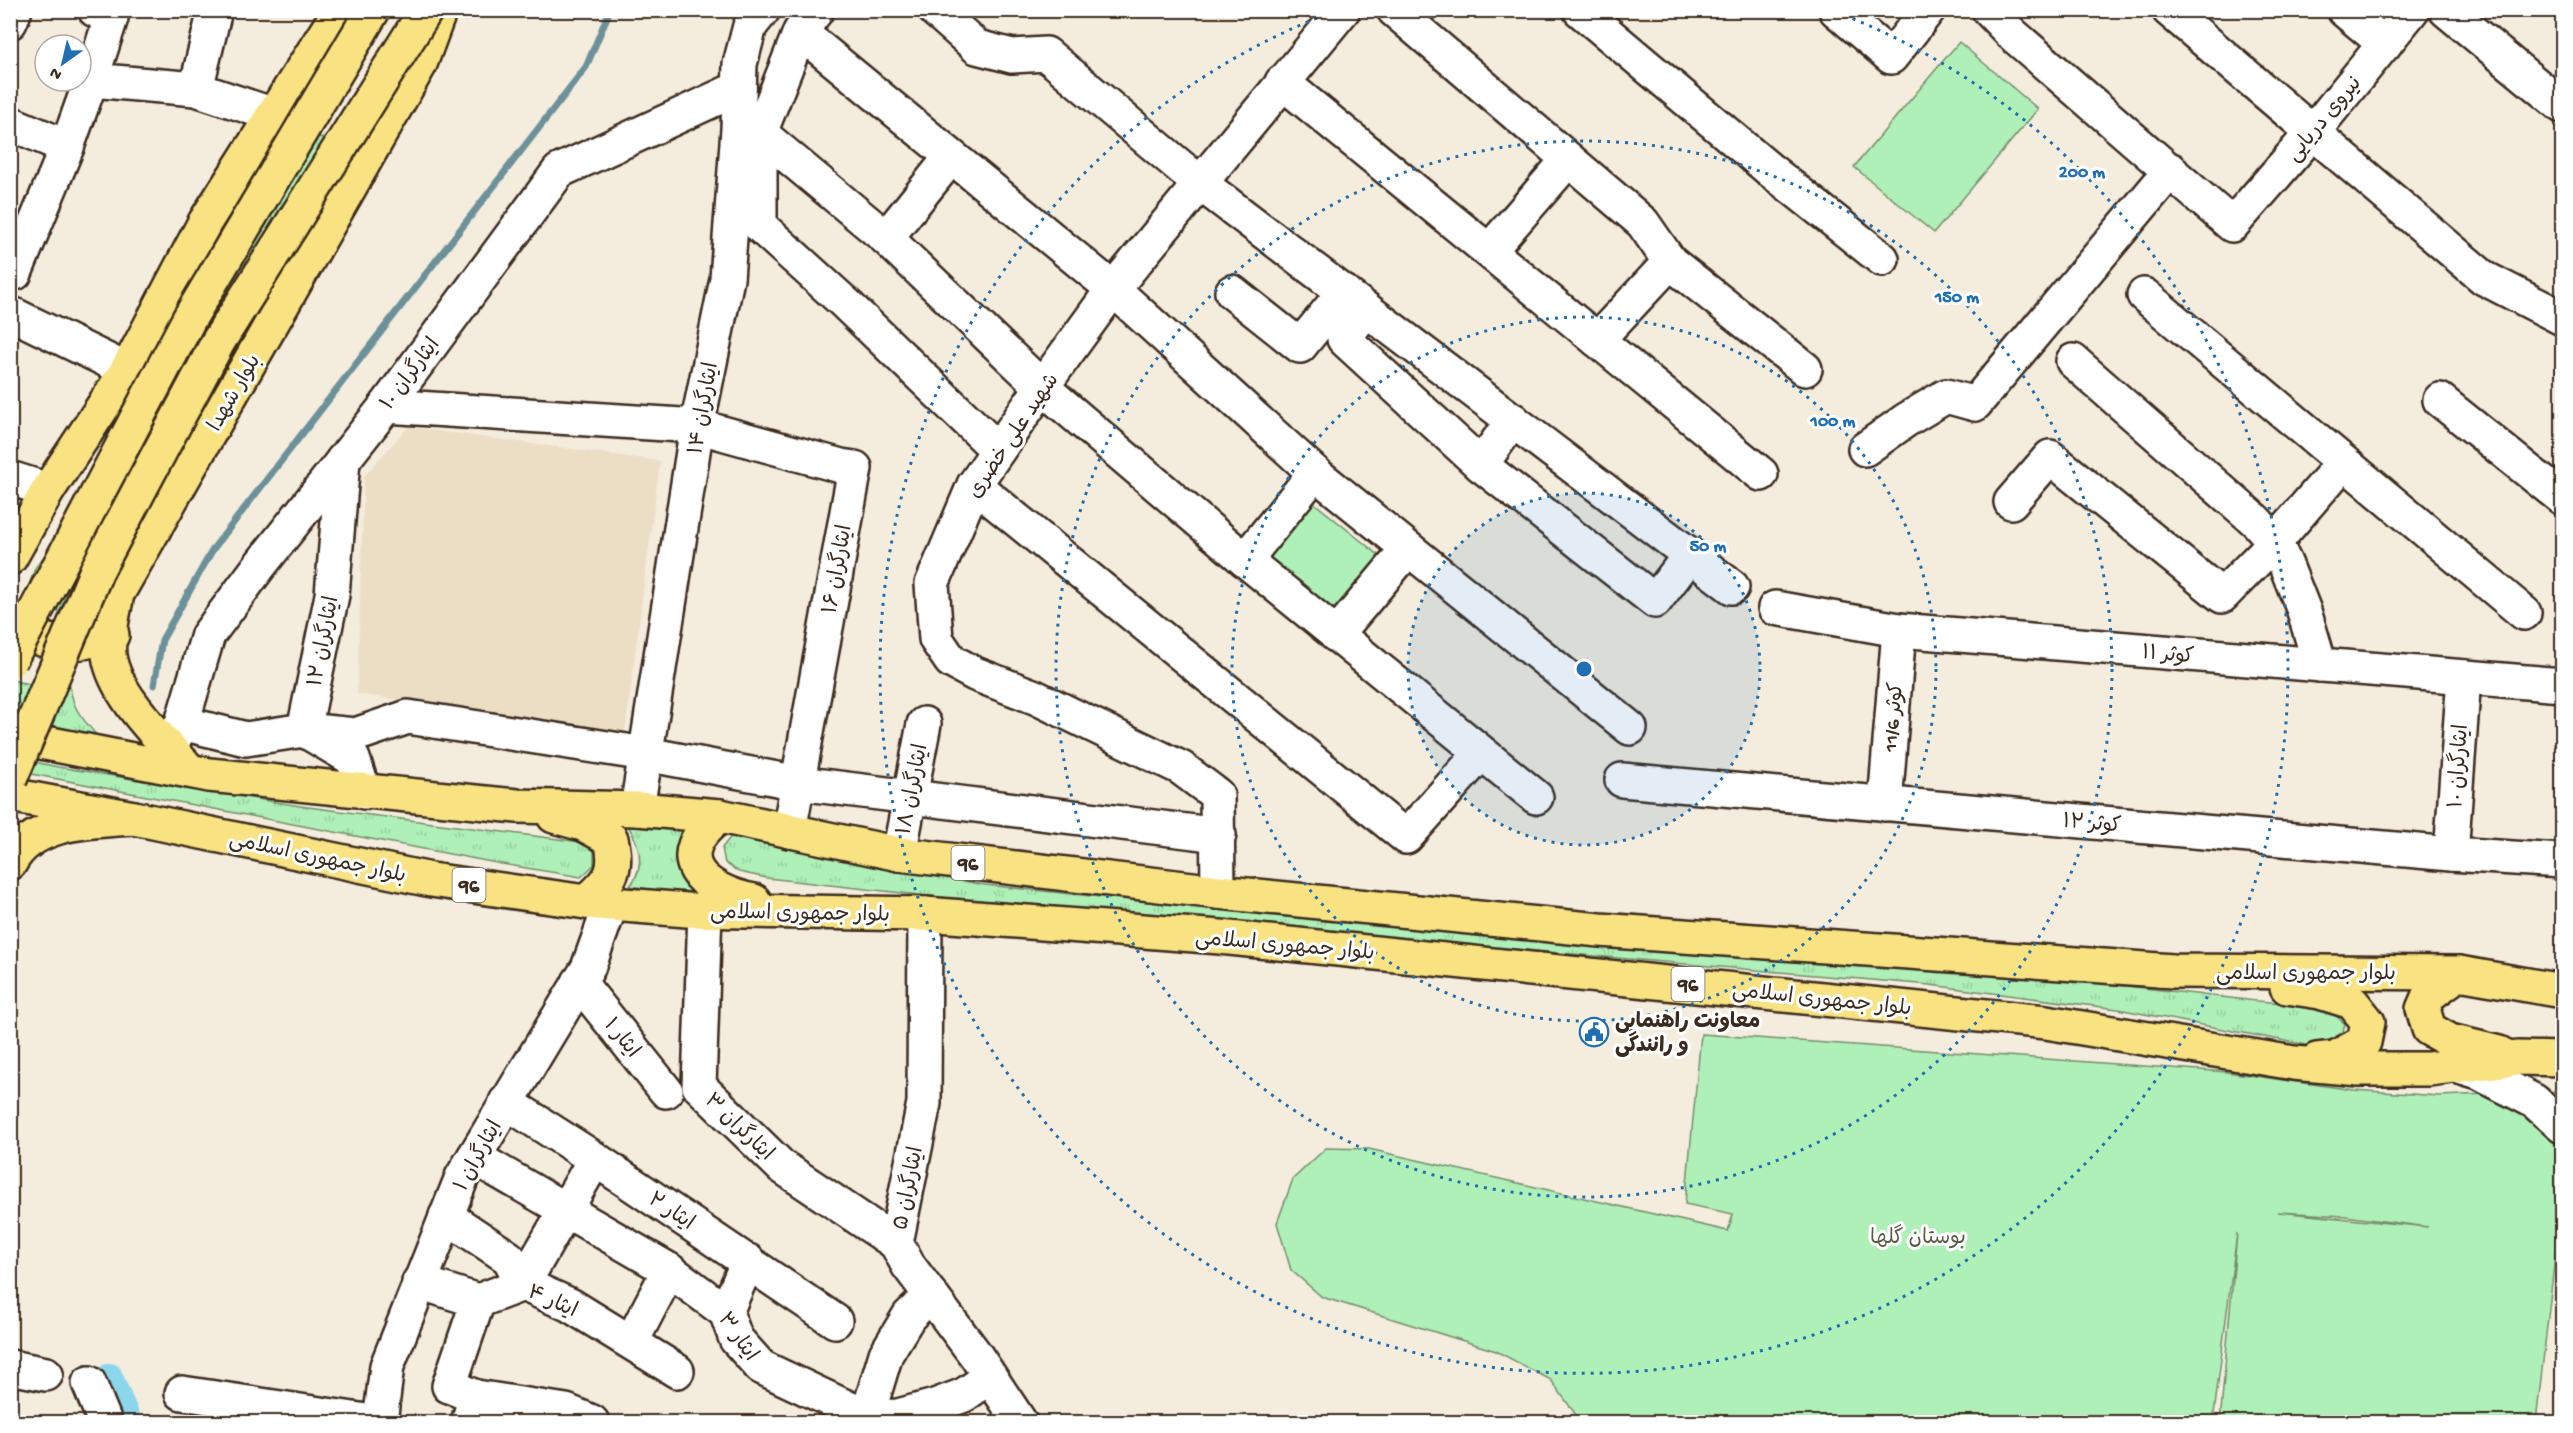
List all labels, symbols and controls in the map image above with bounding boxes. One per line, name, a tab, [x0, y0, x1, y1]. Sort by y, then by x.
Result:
north arrow	[33, 33, 93, 93]
text: N	[46, 61, 66, 83]
street label: نیروی دریایی	[2283, 72, 2369, 168]
text: 200 m	[2059, 163, 2105, 184]
text: 150 m	[1934, 288, 1979, 309]
street label: ایثارگران ۱۰	[374, 332, 447, 416]
street label: بلوار شهدا	[204, 351, 268, 437]
street label: ایثارگران ۱۴	[682, 360, 726, 457]
street label: شهید علی خضری	[964, 370, 1066, 504]
text: 100 m	[1810, 412, 1856, 433]
street label: ایثارگران ۱۶	[816, 523, 860, 616]
text: 50 m	[1690, 537, 1727, 558]
street label: ایثارگران ۱۲	[301, 594, 346, 689]
street label: کوثر ۱۱	[2141, 642, 2195, 671]
centre of rings	[1574, 659, 1594, 679]
street label: کوثر 11/6	[1880, 682, 1911, 754]
street label: ایثارگران ۱۰	[2442, 723, 2476, 809]
street label: ایثارگران ۱۸	[890, 742, 935, 837]
street label: کوثر ۱۲	[2061, 810, 2122, 840]
street label: بلوار جمهوری اسلامی	[227, 828, 408, 890]
road number: 96	[952, 846, 984, 880]
road number: 96	[452, 868, 486, 902]
street label: بلوار جمهوری اسلامی	[710, 901, 890, 930]
street label: بلوار جمهوری اسلامی	[1194, 927, 1375, 968]
street label: بلوار جمهوری اسلامی	[2216, 963, 2396, 988]
road number: 96	[1672, 967, 1704, 1001]
street label: بلوار جمهوری اسلامی	[1731, 980, 1912, 1023]
place label: معاونت راهنمایی و رانندگی	[1615, 1011, 1760, 1060]
street label: ایثار ۱	[597, 1014, 644, 1064]
public building icon: معاونت راهنمایی و رانندگی	[1578, 1016, 1610, 1048]
street label: ایثارگران ۳	[698, 1087, 780, 1168]
street label: ایثارگران ۱	[448, 1115, 510, 1197]
street label: ایثارگران ۵	[887, 1144, 931, 1232]
street label: ایثار ۲	[642, 1188, 698, 1237]
park label: بوستان گلها	[1870, 1224, 1966, 1252]
street label: ایثار ۴	[523, 1281, 580, 1325]
street label: ایثار ۳	[711, 1309, 762, 1367]

